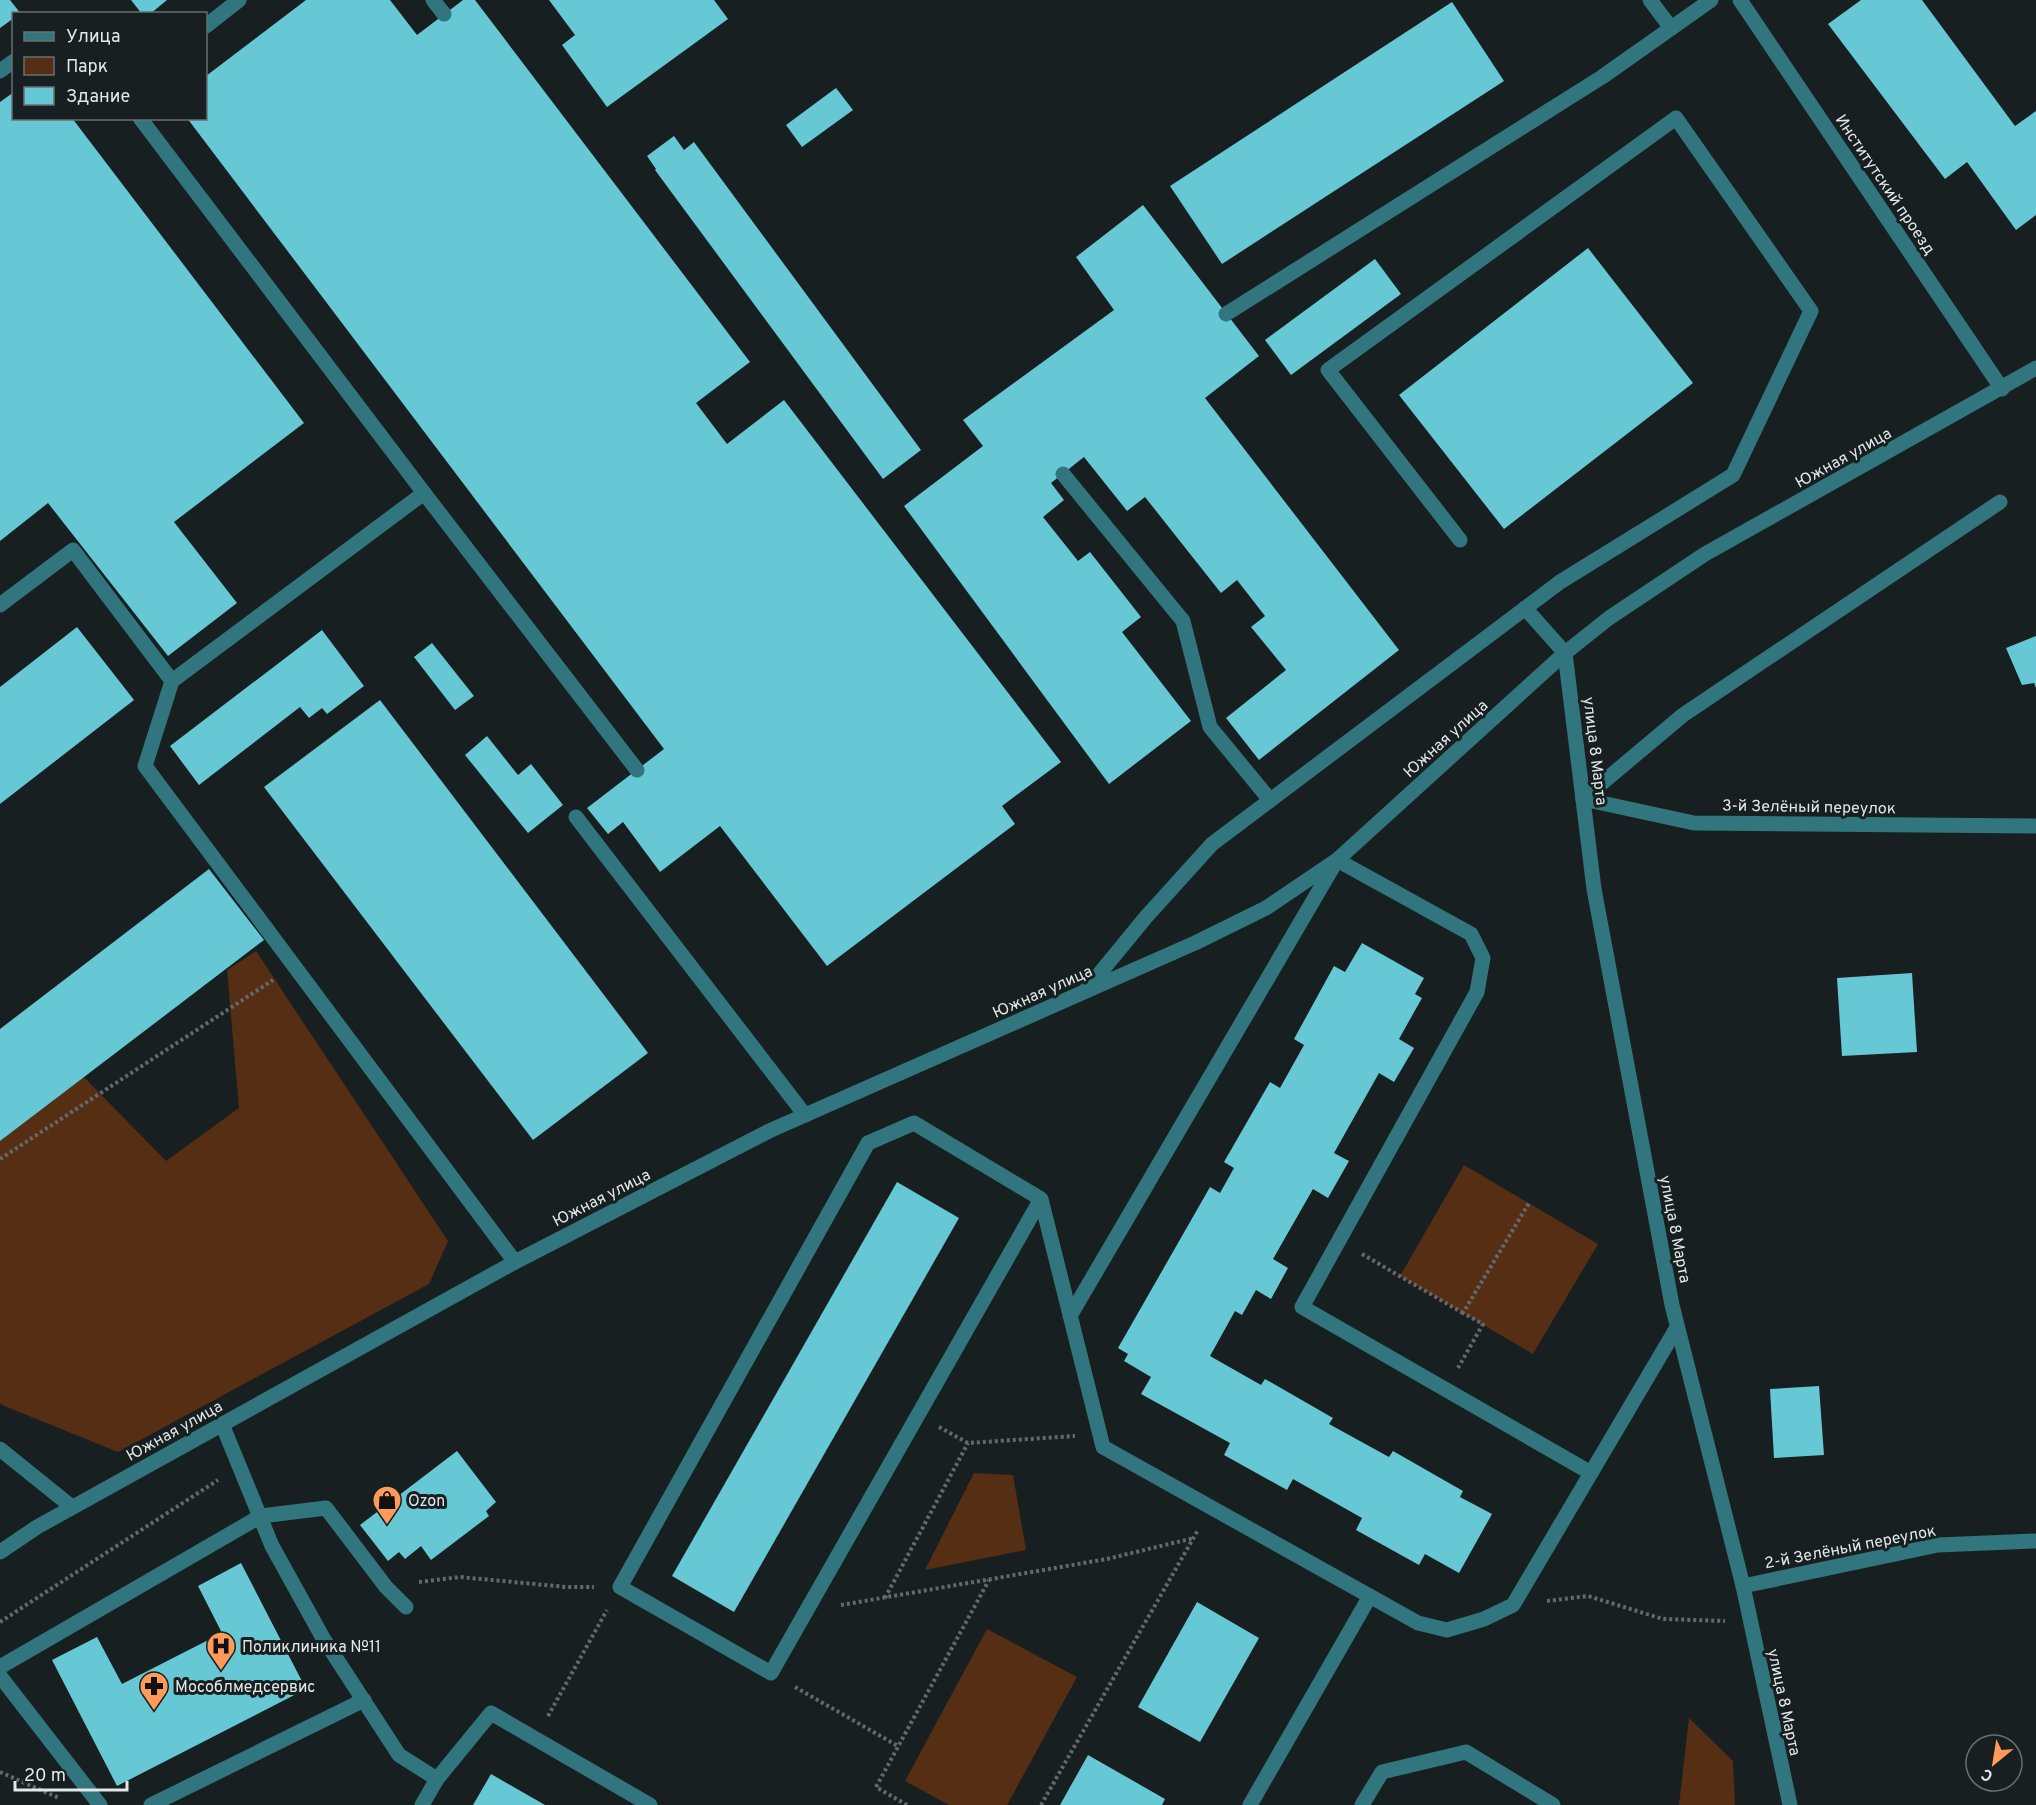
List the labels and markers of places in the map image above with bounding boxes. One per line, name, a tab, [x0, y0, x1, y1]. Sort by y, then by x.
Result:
shop icon: Ozon	[371, 1484, 403, 1526]
place label: Ozon	[408, 1492, 445, 1512]
hospital icon: Поликлиника №11	[205, 1630, 237, 1672]
place label: Поликлиника №11	[242, 1638, 381, 1658]
pharmacy icon: Мособлмедсервис	[138, 1670, 170, 1712]
place label: Мособлмедсервис	[175, 1678, 315, 1698]

